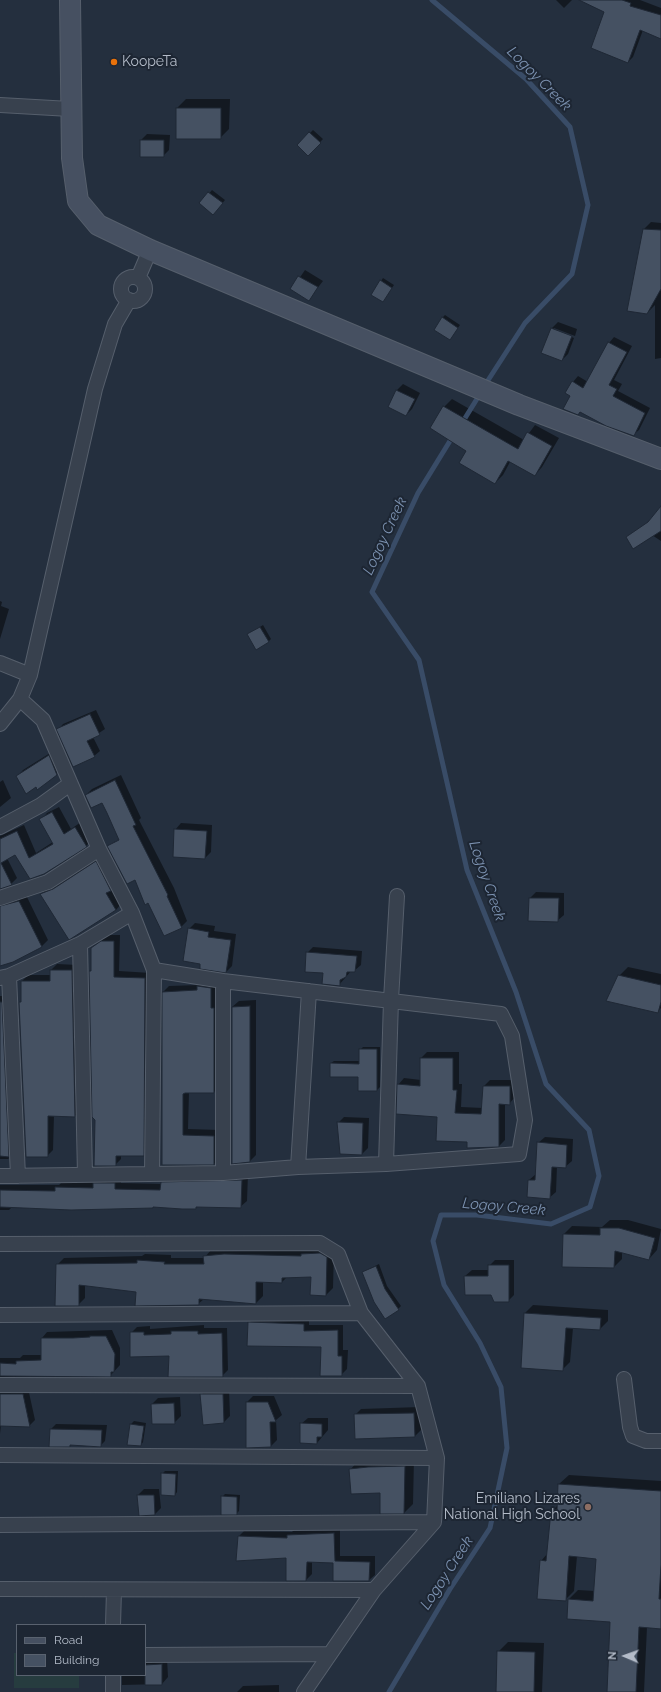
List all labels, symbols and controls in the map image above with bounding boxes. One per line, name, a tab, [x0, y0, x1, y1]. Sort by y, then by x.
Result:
water label: Logoy Creek	[503, 43, 575, 115]
place label: KoopeTa	[122, 54, 177, 70]
marker: KoopeTa	[109, 57, 119, 67]
water label: Logoy Creek	[359, 494, 411, 578]
water label: Logoy Creek	[465, 839, 509, 923]
water label: Logoy Creek	[462, 1194, 546, 1220]
place label: Emiliano Lizares National High School	[444, 1491, 580, 1524]
marker: Emiliano Lizares National High School	[583, 1502, 593, 1512]
water label: Logoy Creek	[417, 1533, 477, 1613]
legend	[16, 1624, 146, 1676]
text: Road	[54, 1633, 83, 1647]
north arrow	[605, 1636, 645, 1676]
text: N	[606, 1651, 619, 1660]
text: Building	[54, 1653, 100, 1667]

